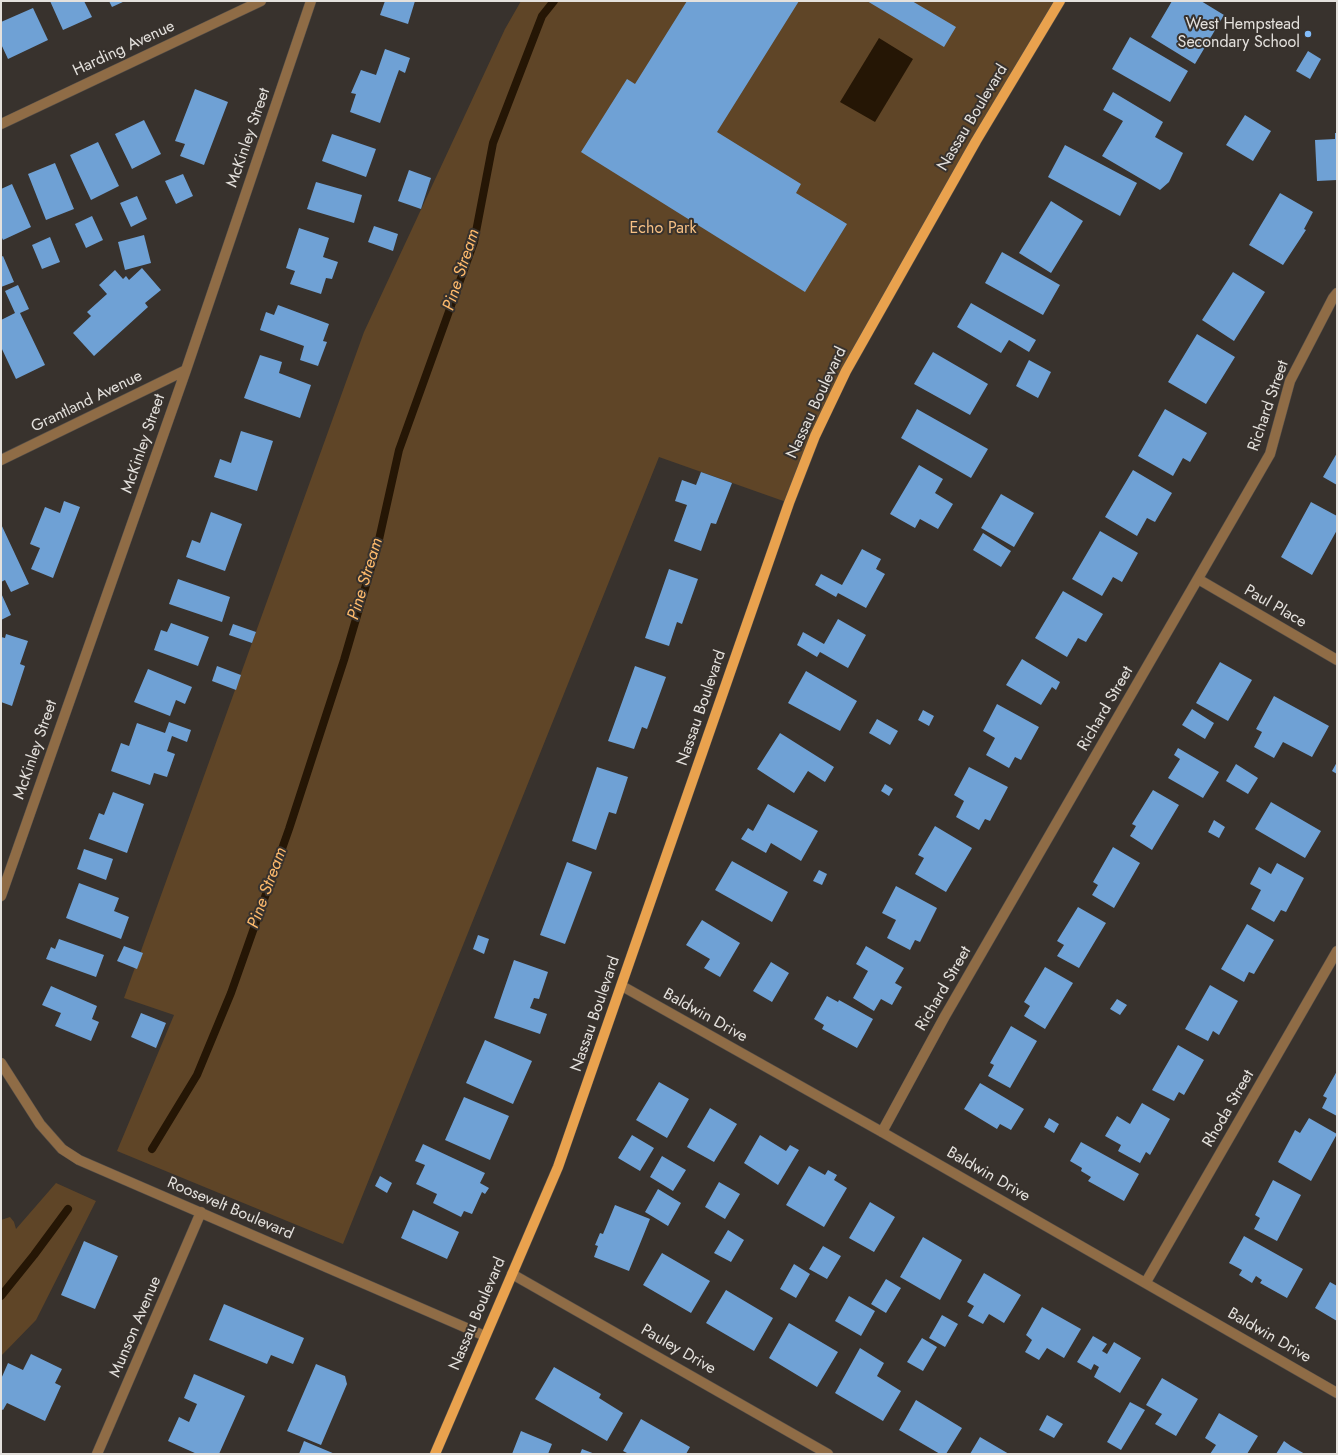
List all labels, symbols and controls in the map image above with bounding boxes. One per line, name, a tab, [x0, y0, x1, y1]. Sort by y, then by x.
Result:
place label: West Hempstead Secondary School	[1178, 15, 1300, 53]
street label: Harding Avenue	[70, 17, 178, 81]
marker: West Hempstead Secondary School	[1303, 29, 1313, 39]
street label: Nassau Boulevard	[934, 61, 1012, 175]
street label: McKinley Street	[223, 86, 275, 190]
park label: Echo Park	[630, 219, 696, 239]
water label: Pine Stream	[439, 227, 485, 313]
street label: Nassau Boulevard	[783, 344, 851, 462]
street label: Richard Street	[1245, 358, 1293, 454]
street label: Grantland Avenue	[28, 367, 146, 437]
street label: McKinley Street	[118, 392, 170, 496]
water label: Pine Stream	[344, 535, 388, 623]
street label: Paul Place	[1240, 581, 1310, 633]
street label: Nassau Boulevard	[673, 648, 731, 768]
street label: Richard Street	[1074, 663, 1138, 755]
street label: McKinley Street	[10, 698, 62, 802]
water label: Pine Stream	[244, 845, 292, 931]
street label: Richard Street	[912, 943, 976, 1035]
street label: Nassau Boulevard	[567, 954, 625, 1074]
street label: Baldwin Drive	[660, 985, 750, 1047]
street label: Rhoda Street	[1199, 1067, 1259, 1151]
street label: Baldwin Drive	[943, 1143, 1033, 1207]
street label: Roosevelt Boulevard	[164, 1174, 296, 1244]
street label: Nassau Boulevard	[446, 1255, 510, 1373]
street label: Munson Avenue	[106, 1274, 166, 1380]
street label: Baldwin Drive	[1224, 1304, 1314, 1368]
street label: Pauley Drive	[637, 1321, 719, 1379]

